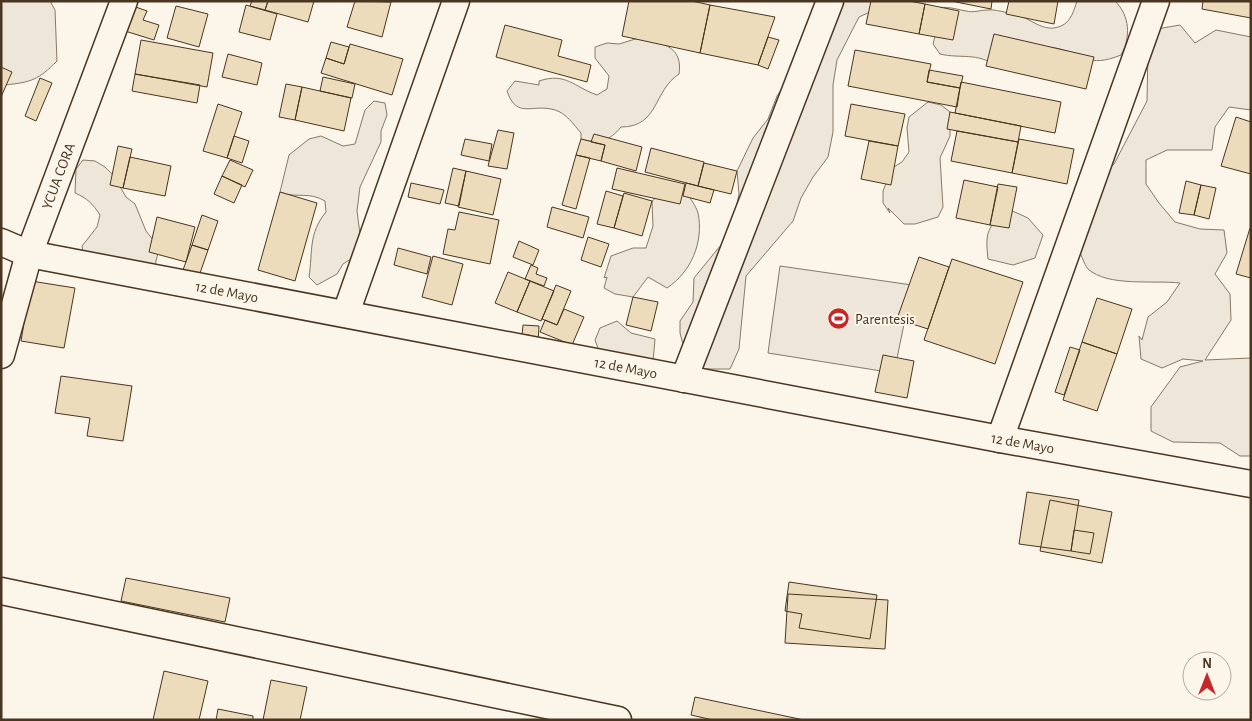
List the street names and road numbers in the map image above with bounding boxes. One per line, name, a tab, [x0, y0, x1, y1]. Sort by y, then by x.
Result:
street label: YCUA CORA	[39, 140, 78, 211]
street label: 12 de Mayo	[194, 278, 260, 305]
street label: 12 de Mayo	[593, 354, 658, 381]
street label: 12 de Mayo	[990, 430, 1055, 456]

